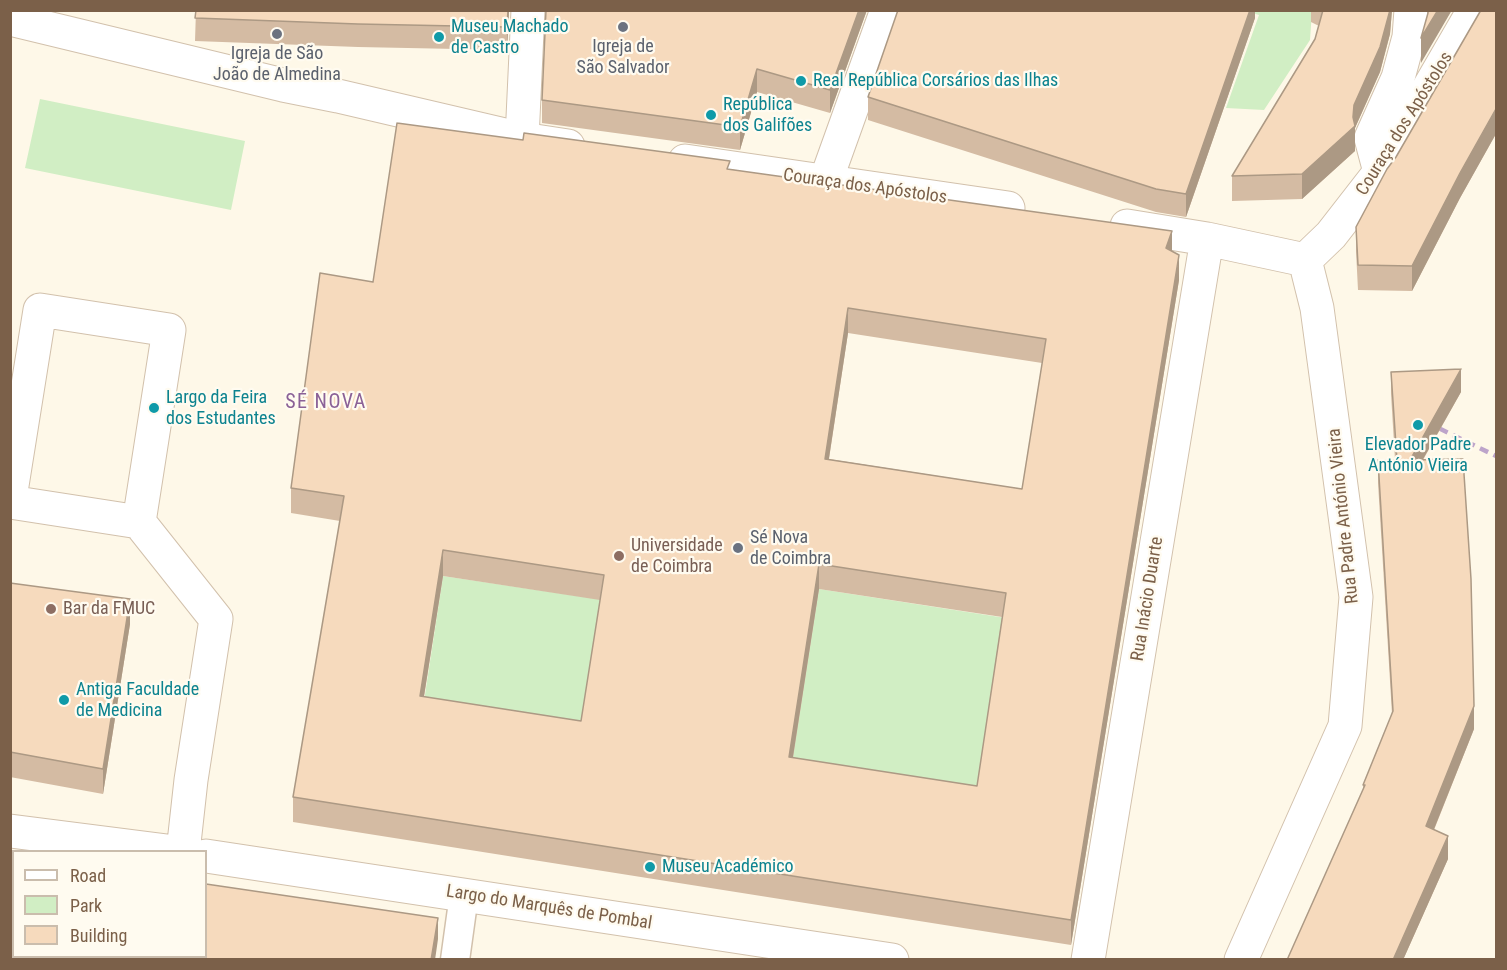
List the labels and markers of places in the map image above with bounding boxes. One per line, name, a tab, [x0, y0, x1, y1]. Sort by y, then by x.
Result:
place label: Museu Machado de Castro	[451, 16, 569, 58]
marker: Igreja de São Salvador	[616, 20, 630, 34]
marker: Igreja de São João de Almedina	[270, 27, 284, 41]
marker: Museu Machado de Castro	[432, 30, 446, 44]
place label: Igreja de São Salvador	[577, 36, 669, 78]
place label: Igreja de São João de Almedina	[213, 43, 341, 86]
place label: Real República Corsários das Ilhas	[813, 70, 1058, 92]
marker: Real República Corsários das Ilhas	[794, 74, 808, 88]
place label: República dos Galifões	[723, 94, 812, 136]
marker: República dos Galifões	[704, 108, 718, 122]
place label: Largo da Feira dos Estudantes	[166, 387, 276, 430]
marker: Largo da Feira dos Estudantes	[147, 401, 161, 415]
marker: Elevador Padre António Vieira	[1411, 418, 1425, 432]
place label: Elevador Padre António Vieira	[1365, 434, 1471, 476]
place label: Sé Nova de Coimbra	[750, 527, 831, 570]
place label: Universidade de Coimbra	[631, 535, 723, 578]
marker: Sé Nova de Coimbra	[731, 541, 745, 555]
marker: Universidade de Coimbra	[612, 549, 626, 563]
place label: Bar da FMUC	[63, 598, 155, 620]
marker: Bar da FMUC	[44, 602, 58, 616]
place label: Antiga Faculdade de Medicina	[76, 679, 199, 722]
marker: Antiga Faculdade de Medicina	[57, 693, 71, 707]
place label: Museu Académico	[662, 856, 793, 878]
marker: Museu Académico	[643, 860, 657, 874]

